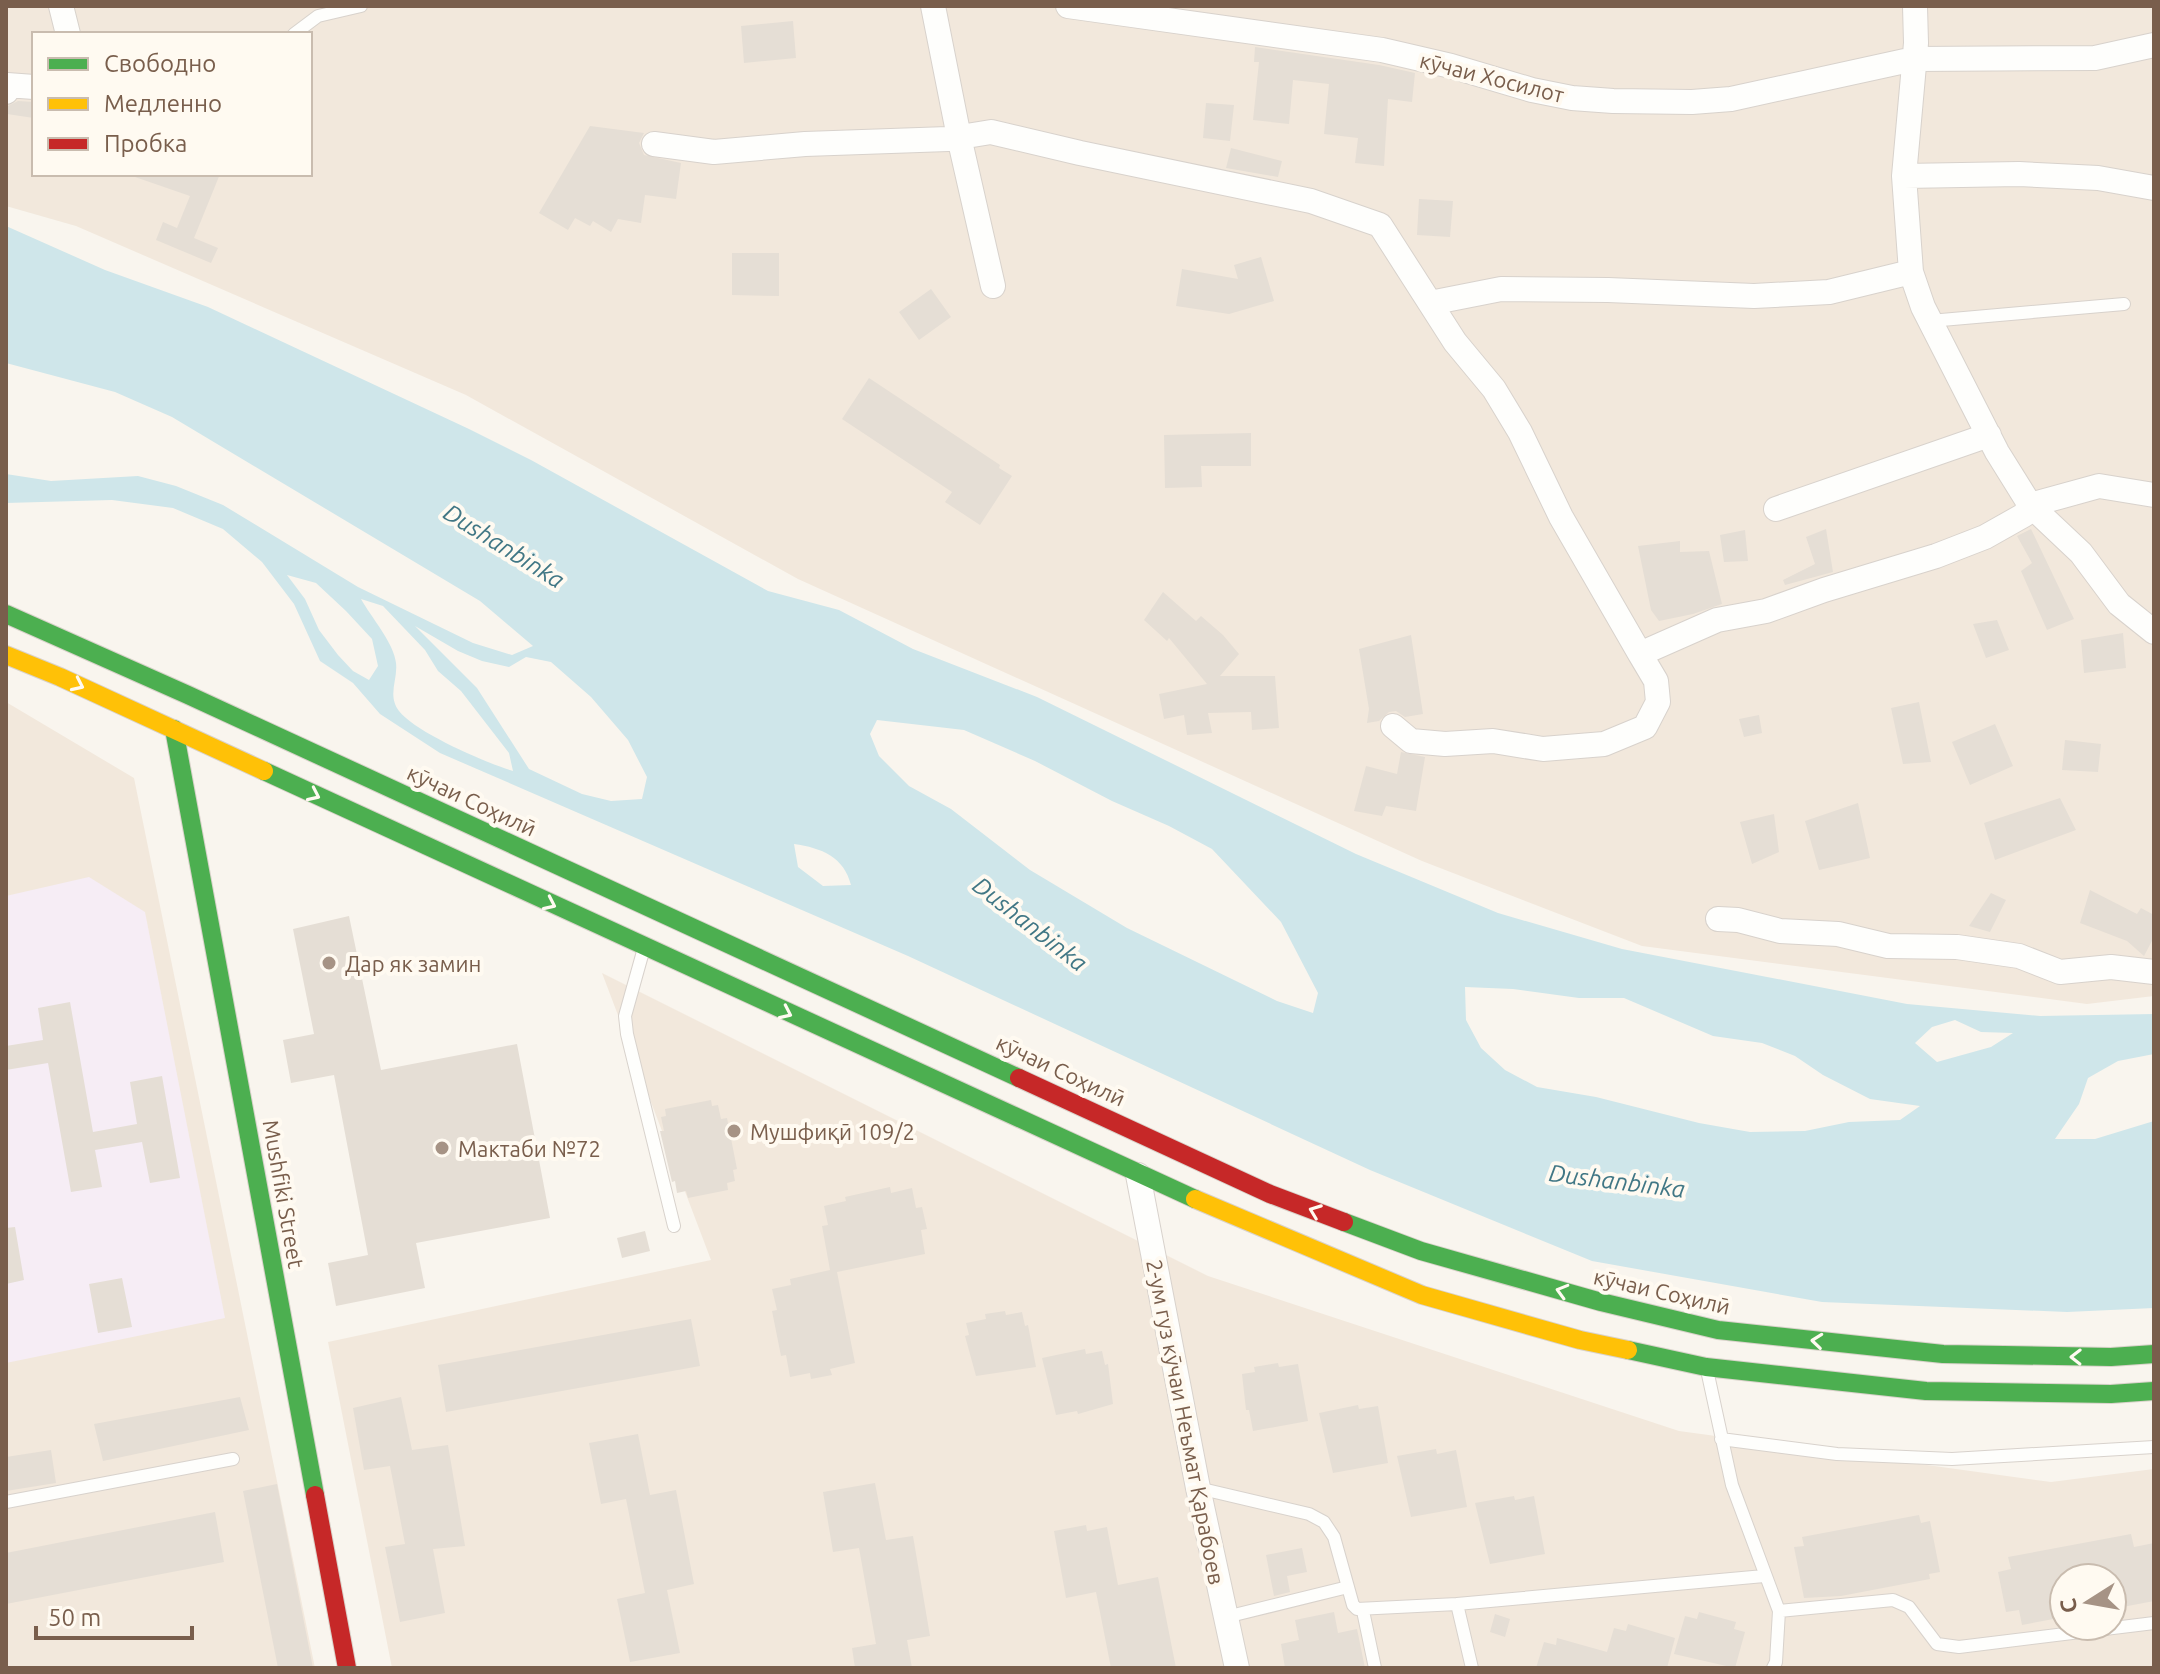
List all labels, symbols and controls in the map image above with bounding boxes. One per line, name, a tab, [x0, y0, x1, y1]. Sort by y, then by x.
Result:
legend	[32, 32, 312, 176]
street label: кӯчаи Хосилот	[1417, 47, 1567, 107]
text: Свободно	[104, 50, 216, 77]
text: Медленно	[104, 90, 222, 117]
text: Пробка	[104, 130, 187, 157]
water label: Dushanbinka	[439, 498, 569, 594]
one-way arrow	[70, 676, 84, 692]
street label: кӯчаи Соҳилӣ	[404, 759, 540, 841]
one-way arrow	[306, 785, 320, 801]
water label: Dushanbinka	[968, 871, 1092, 977]
one-way arrow	[541, 894, 556, 910]
place label: Дар як замин	[345, 951, 481, 976]
marker: Дар як замин	[320, 954, 338, 972]
one-way arrow	[777, 1003, 792, 1019]
street label: кӯчаи Соҳилӣ	[993, 1029, 1129, 1111]
street label: Mushfiki Street	[259, 1118, 309, 1271]
place label: Мушфиқӣ 109/2	[750, 1119, 915, 1144]
marker: Мушфиқӣ 109/2	[725, 1122, 743, 1140]
place label: Мактаби №72	[458, 1136, 601, 1161]
marker: Мактаби №72	[433, 1139, 451, 1157]
water label: Dushanbinka	[1547, 1159, 1687, 1203]
one-way arrow	[1309, 1204, 1323, 1221]
street label: 2-ум гуз кӯчаи Неъмат Қарабоев	[1142, 1257, 1230, 1587]
street label: кӯчаи Соҳилӣ	[1591, 1263, 1733, 1319]
one-way arrow	[1556, 1284, 1570, 1300]
one-way arrow	[1810, 1332, 1823, 1349]
one-way arrow	[2069, 1348, 2082, 1365]
north arrow	[2048, 1562, 2128, 1642]
scale bar	[36, 1590, 192, 1640]
text: С	[2054, 1597, 2081, 1615]
text: 50 m	[48, 1604, 101, 1631]

